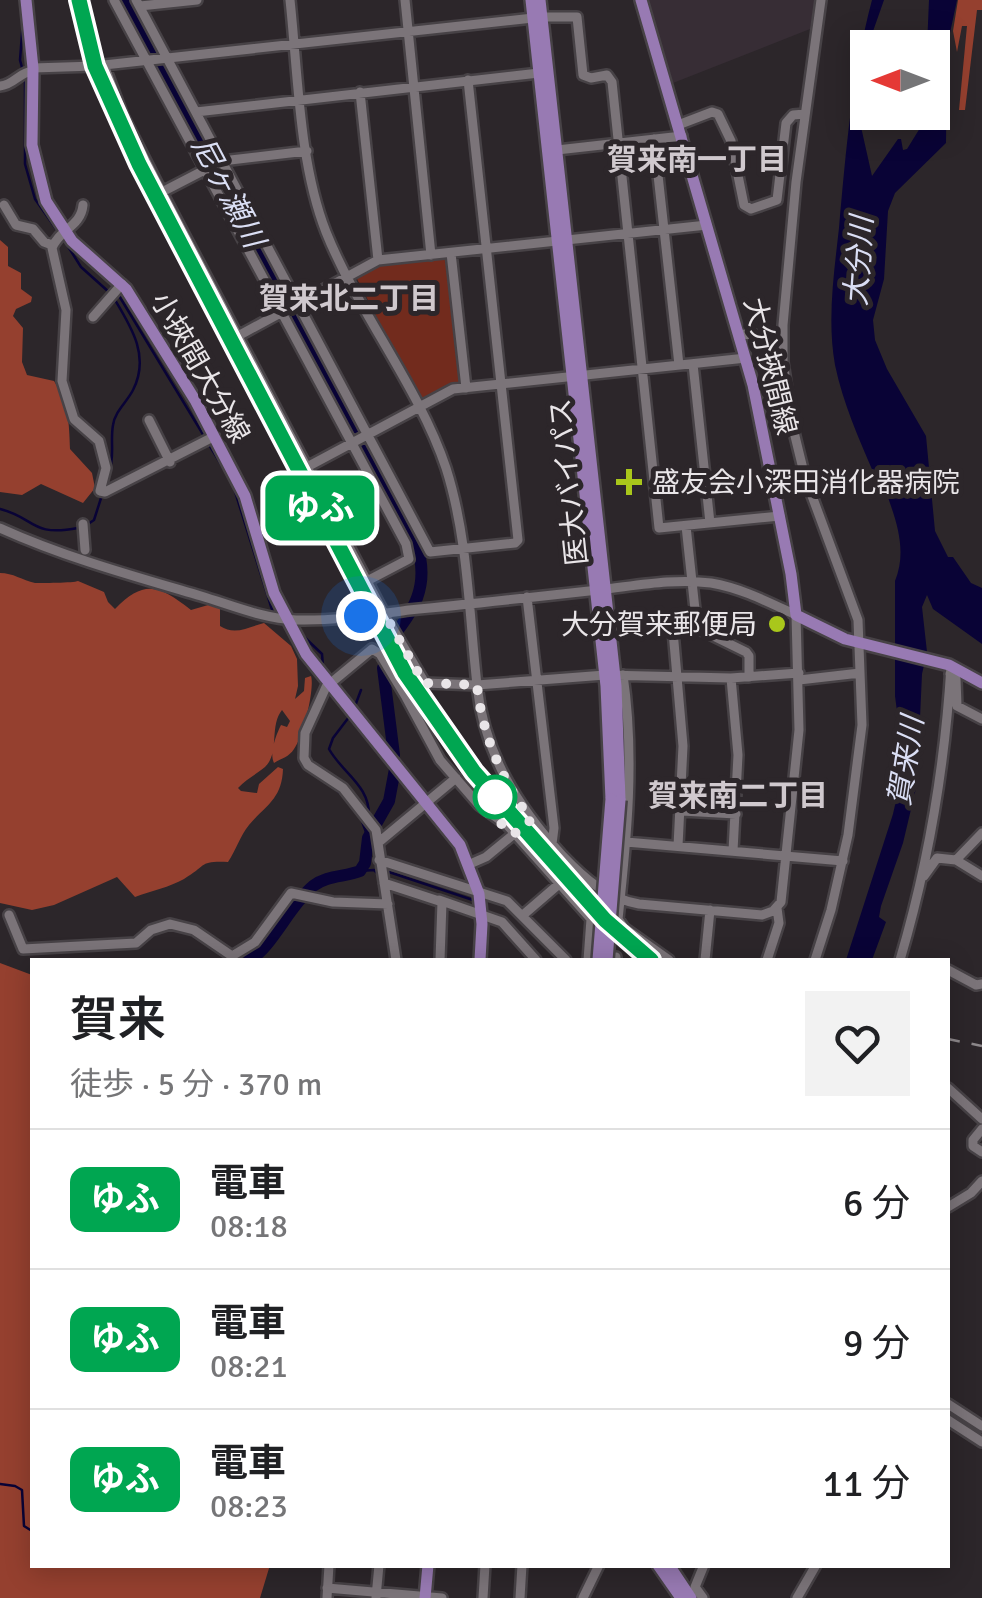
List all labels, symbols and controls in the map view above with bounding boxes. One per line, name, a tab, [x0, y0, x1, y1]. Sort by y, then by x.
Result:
north arrow	[850, 30, 950, 130]
map controls	[850, 30, 950, 130]
water label: 尼ヶ瀬川	[183, 131, 273, 257]
district label: 賀来南一丁目	[607, 142, 787, 179]
water label: 大分川	[838, 212, 881, 307]
district label: 賀来北二丁目	[259, 281, 439, 318]
street label: 小挾間大分線	[143, 286, 257, 449]
street label: 大分挾間線	[737, 294, 803, 438]
street label: 医大バイパス	[543, 397, 595, 567]
place label: 盛友会小深田消化器病院	[652, 466, 960, 500]
marker: 盛友会小深田消化器病院	[616, 469, 642, 495]
line badge: ゆふ	[275, 476, 365, 540]
text: ゆふ	[285, 487, 355, 530]
your location	[336, 591, 386, 641]
place label: 大分賀来郵便局	[561, 608, 757, 642]
marker: 大分賀来郵便局	[766, 613, 788, 635]
water label: 賀来川	[881, 711, 932, 808]
unlabelled marker	[474, 776, 516, 818]
district label: 賀来南二丁目	[648, 778, 828, 815]
text: 賀来	[70, 991, 166, 1050]
button: heart	[805, 991, 910, 1096]
text: 徒歩 · 5 分 · 370 m	[70, 1065, 322, 1104]
text: 電車	[210, 1160, 286, 1207]
text: ゆふ	[90, 1178, 160, 1221]
text: 6 分	[843, 1180, 910, 1227]
text: 08:18	[210, 1207, 288, 1246]
text: 電車	[210, 1300, 286, 1347]
text: ゆふ	[90, 1318, 160, 1361]
text: 9 分	[843, 1320, 910, 1367]
text: 08:21	[210, 1347, 288, 1386]
text: 電車	[210, 1440, 286, 1487]
text: ゆふ	[90, 1458, 160, 1501]
text: 11 分	[823, 1460, 910, 1507]
text: 08:23	[210, 1487, 288, 1526]

